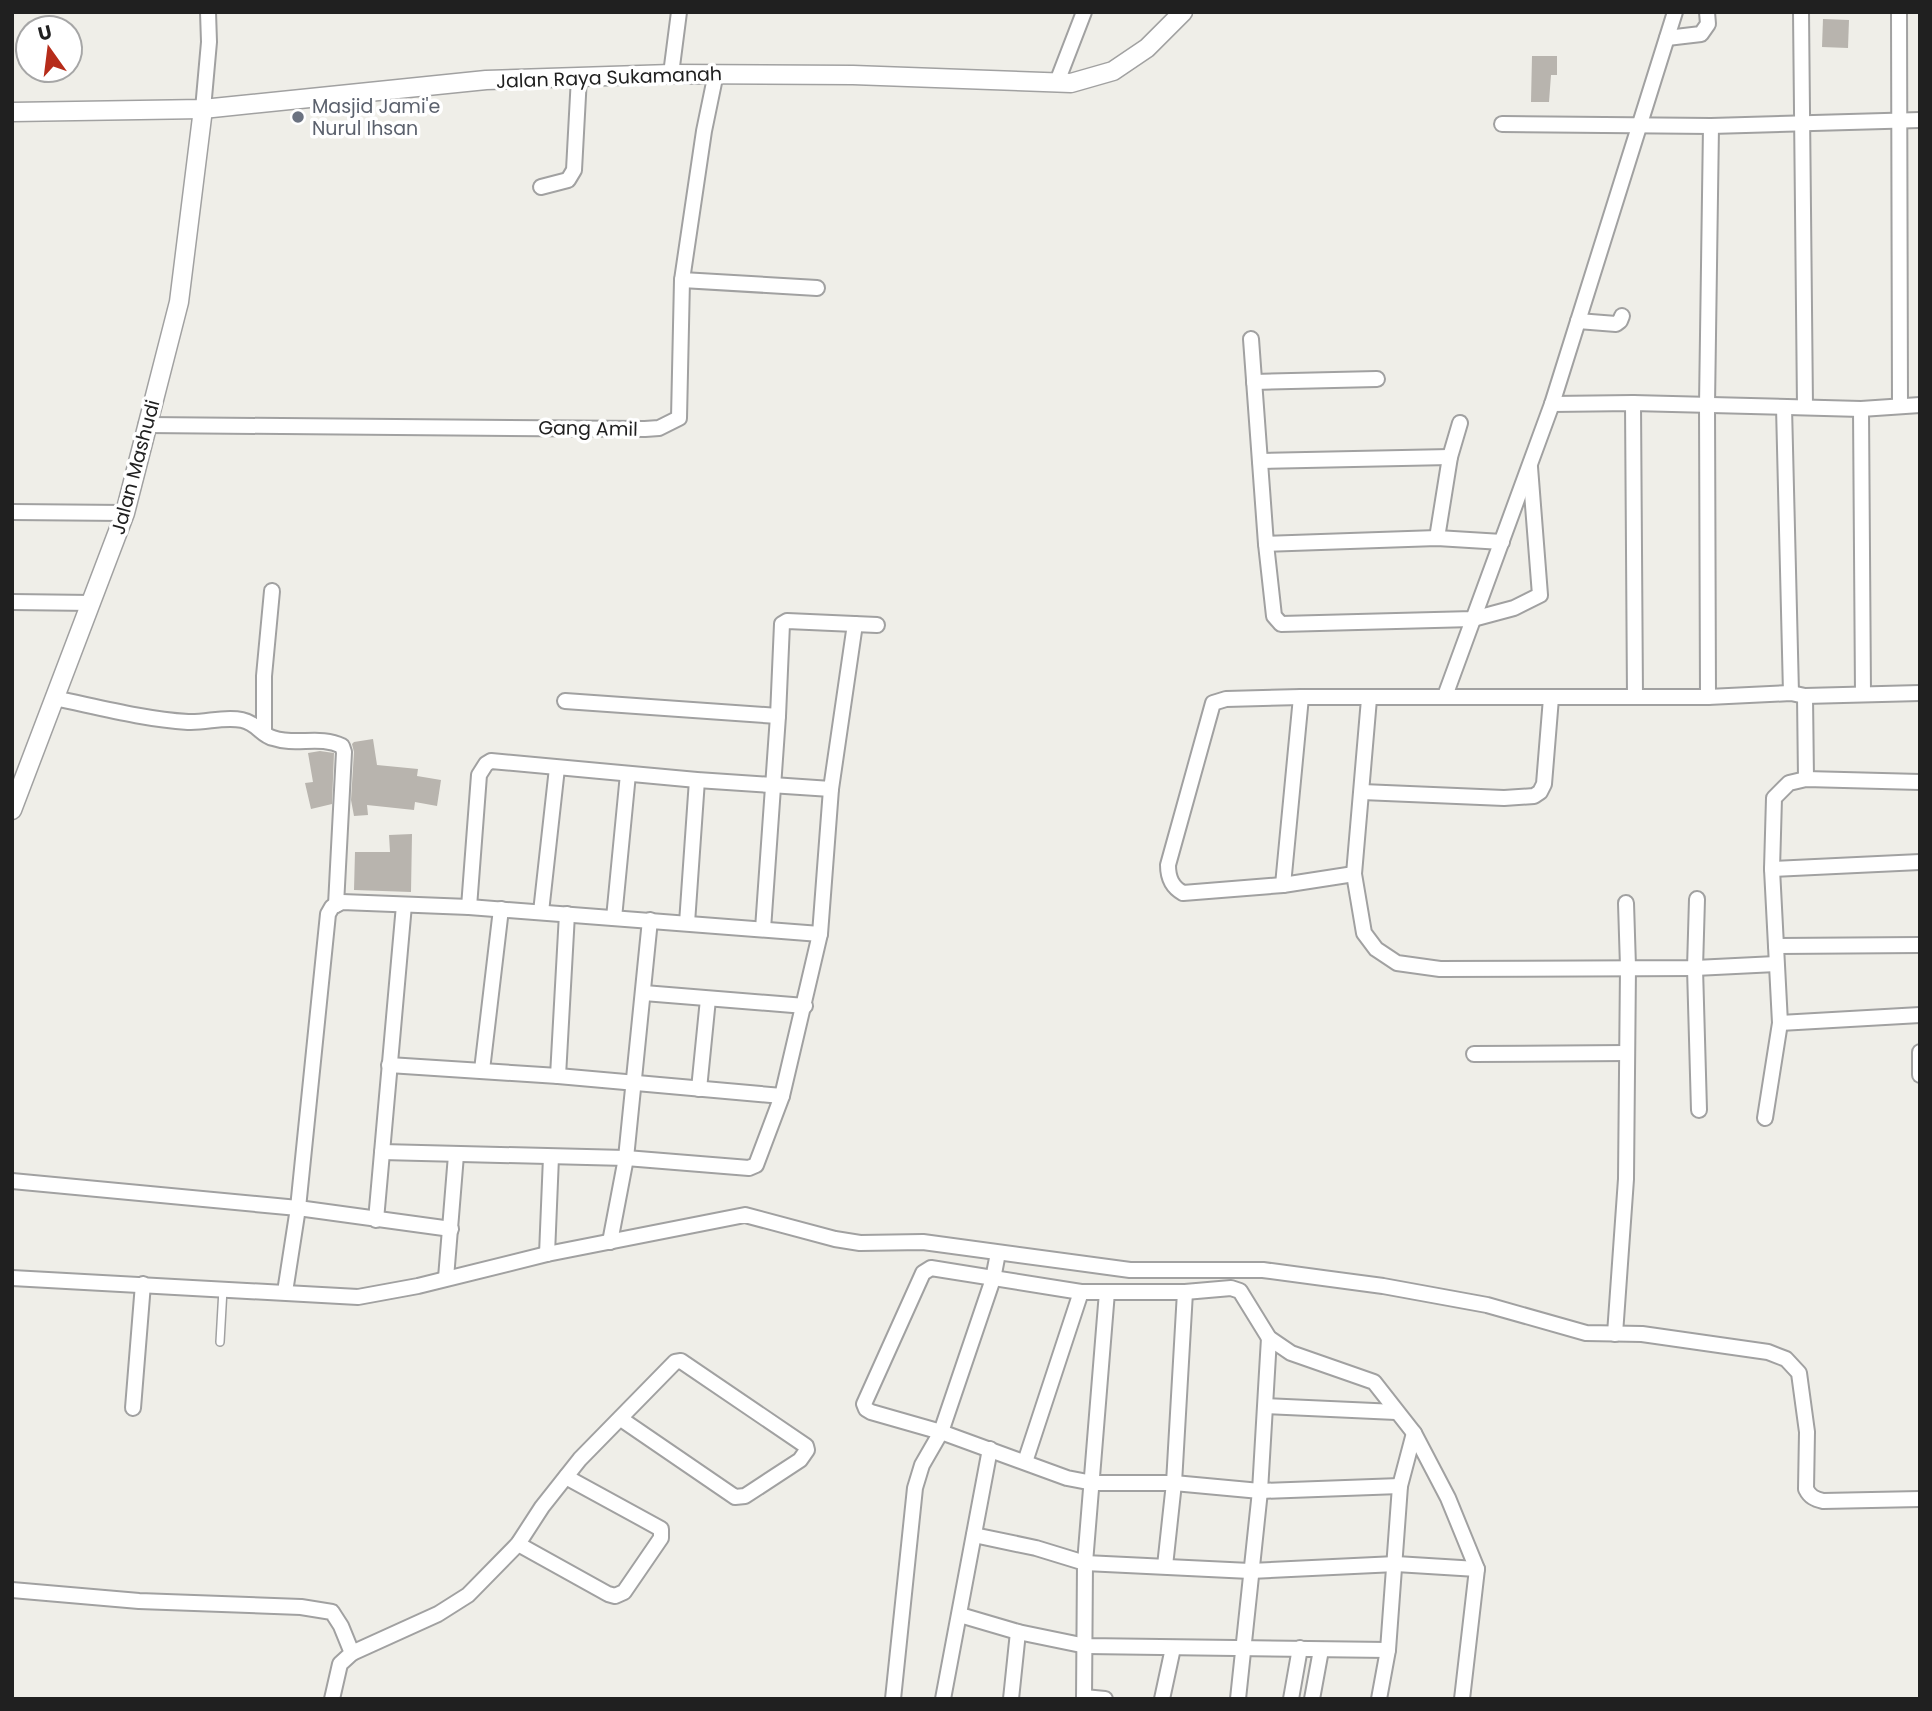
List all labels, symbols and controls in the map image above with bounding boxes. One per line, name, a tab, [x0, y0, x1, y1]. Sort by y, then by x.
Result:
north arrow	[14, 14, 84, 84]
text: U	[35, 18, 55, 48]
street label: Jalan Raya Sukamanah	[496, 60, 723, 95]
place label: Masjid Jami'e Nurul Ihsan	[312, 93, 440, 142]
marker: Masjid Jami'e Nurul Ihsan	[290, 109, 306, 125]
street label: Jalan Mashudi	[105, 397, 166, 538]
street label: Gang Amil	[538, 414, 638, 443]

